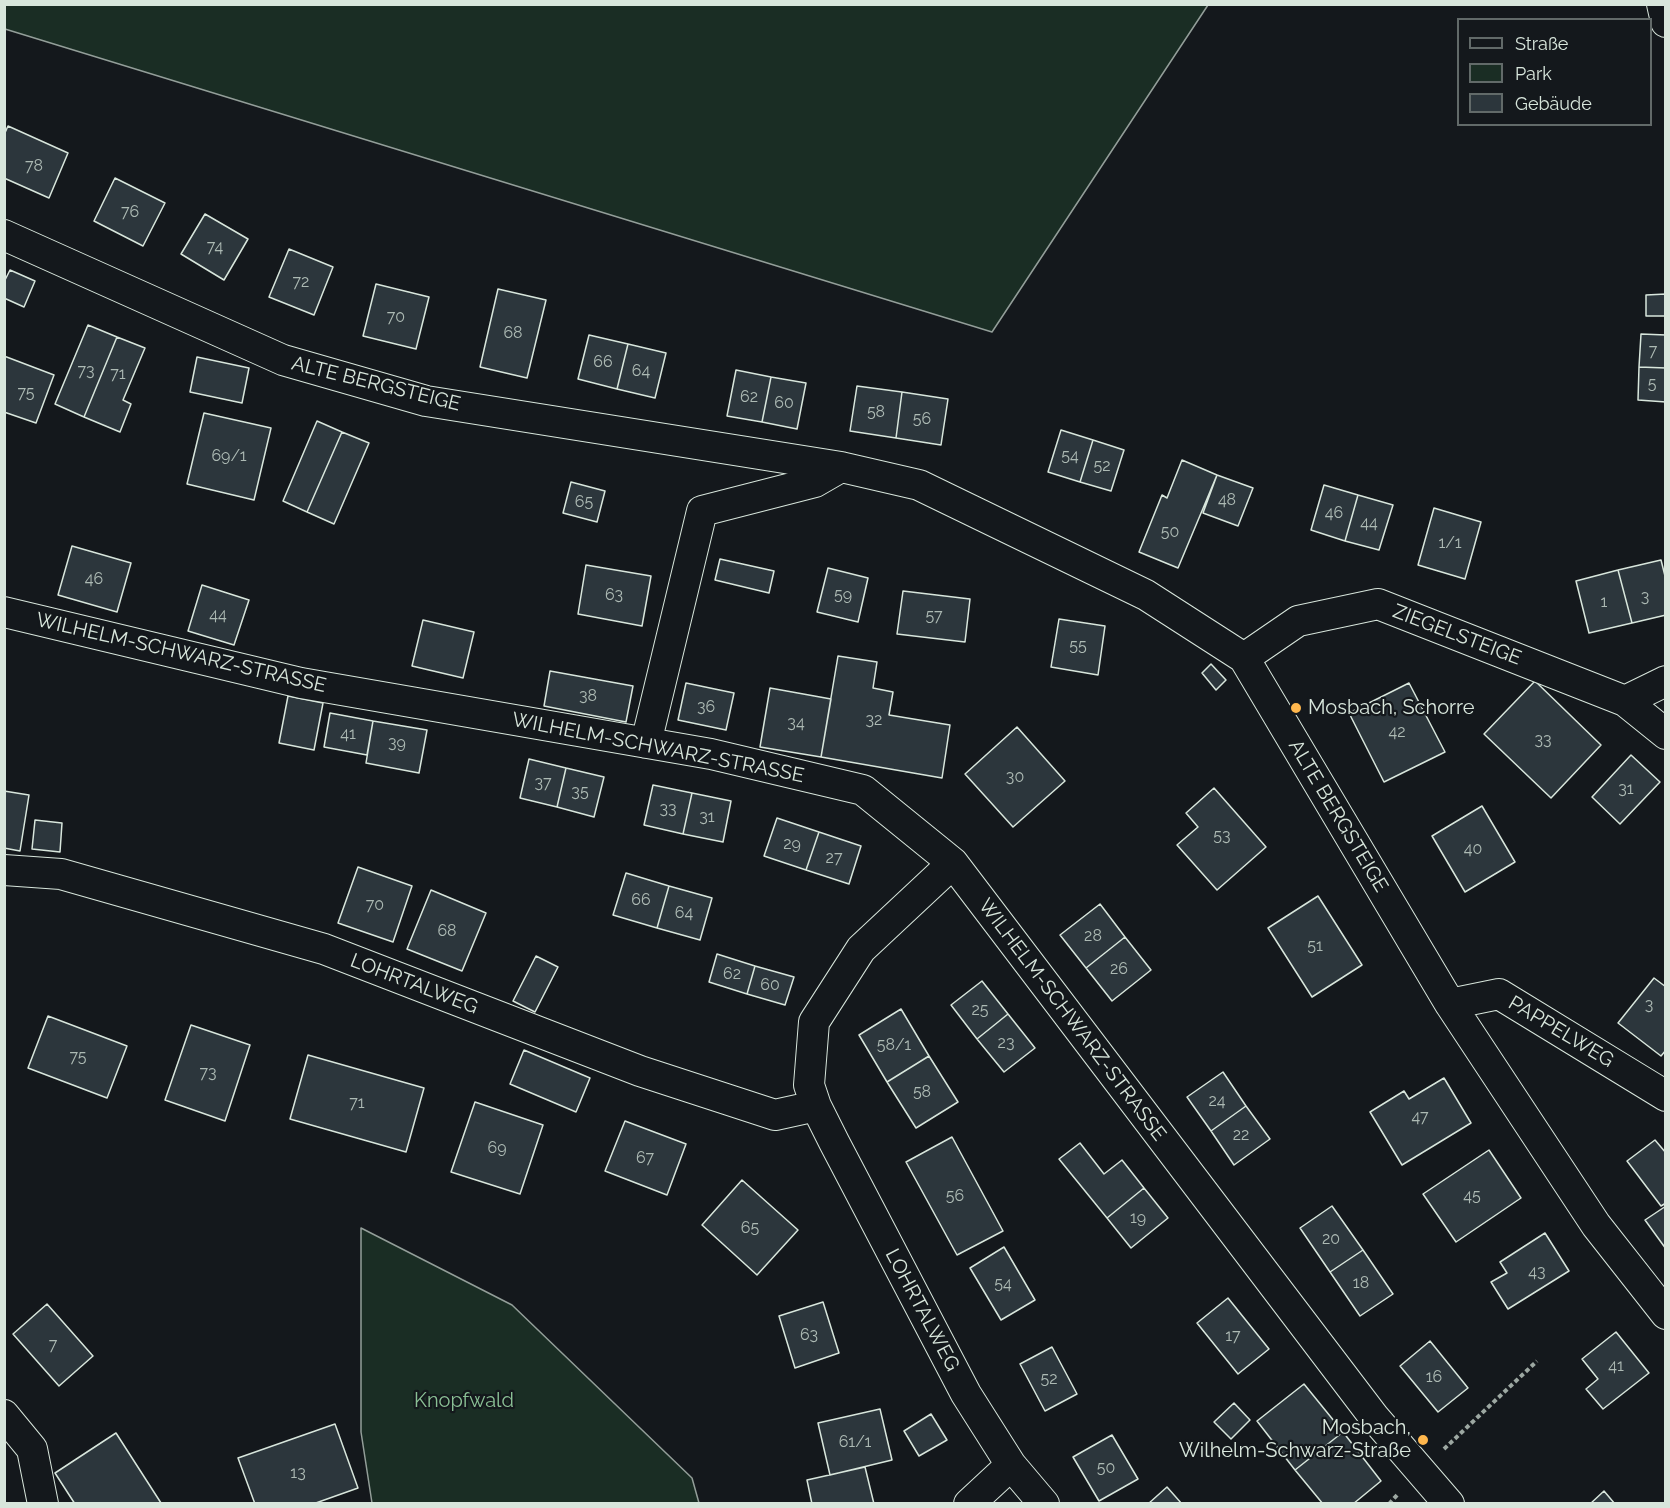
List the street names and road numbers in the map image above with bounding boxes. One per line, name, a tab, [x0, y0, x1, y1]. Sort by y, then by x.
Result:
street label: ALTE BERGSTEIGE	[289, 351, 463, 417]
street label: ZIEGELSTEIGE	[1389, 600, 1525, 670]
street label: WILHELM-SCHWARZ-STRASSE	[34, 608, 328, 698]
street label: WILHELM-SCHWARZ-STRASSE	[510, 708, 806, 788]
street label: ALTE BERGSTEIGE	[1283, 736, 1393, 896]
street label: WILHELM-SCHWARZ-STRASSE	[973, 894, 1171, 1146]
street label: LOHRTALWEG	[347, 949, 481, 1019]
street label: PAPPELWEG	[1504, 991, 1618, 1073]
street label: LOHRTALWEG	[880, 1245, 964, 1375]

